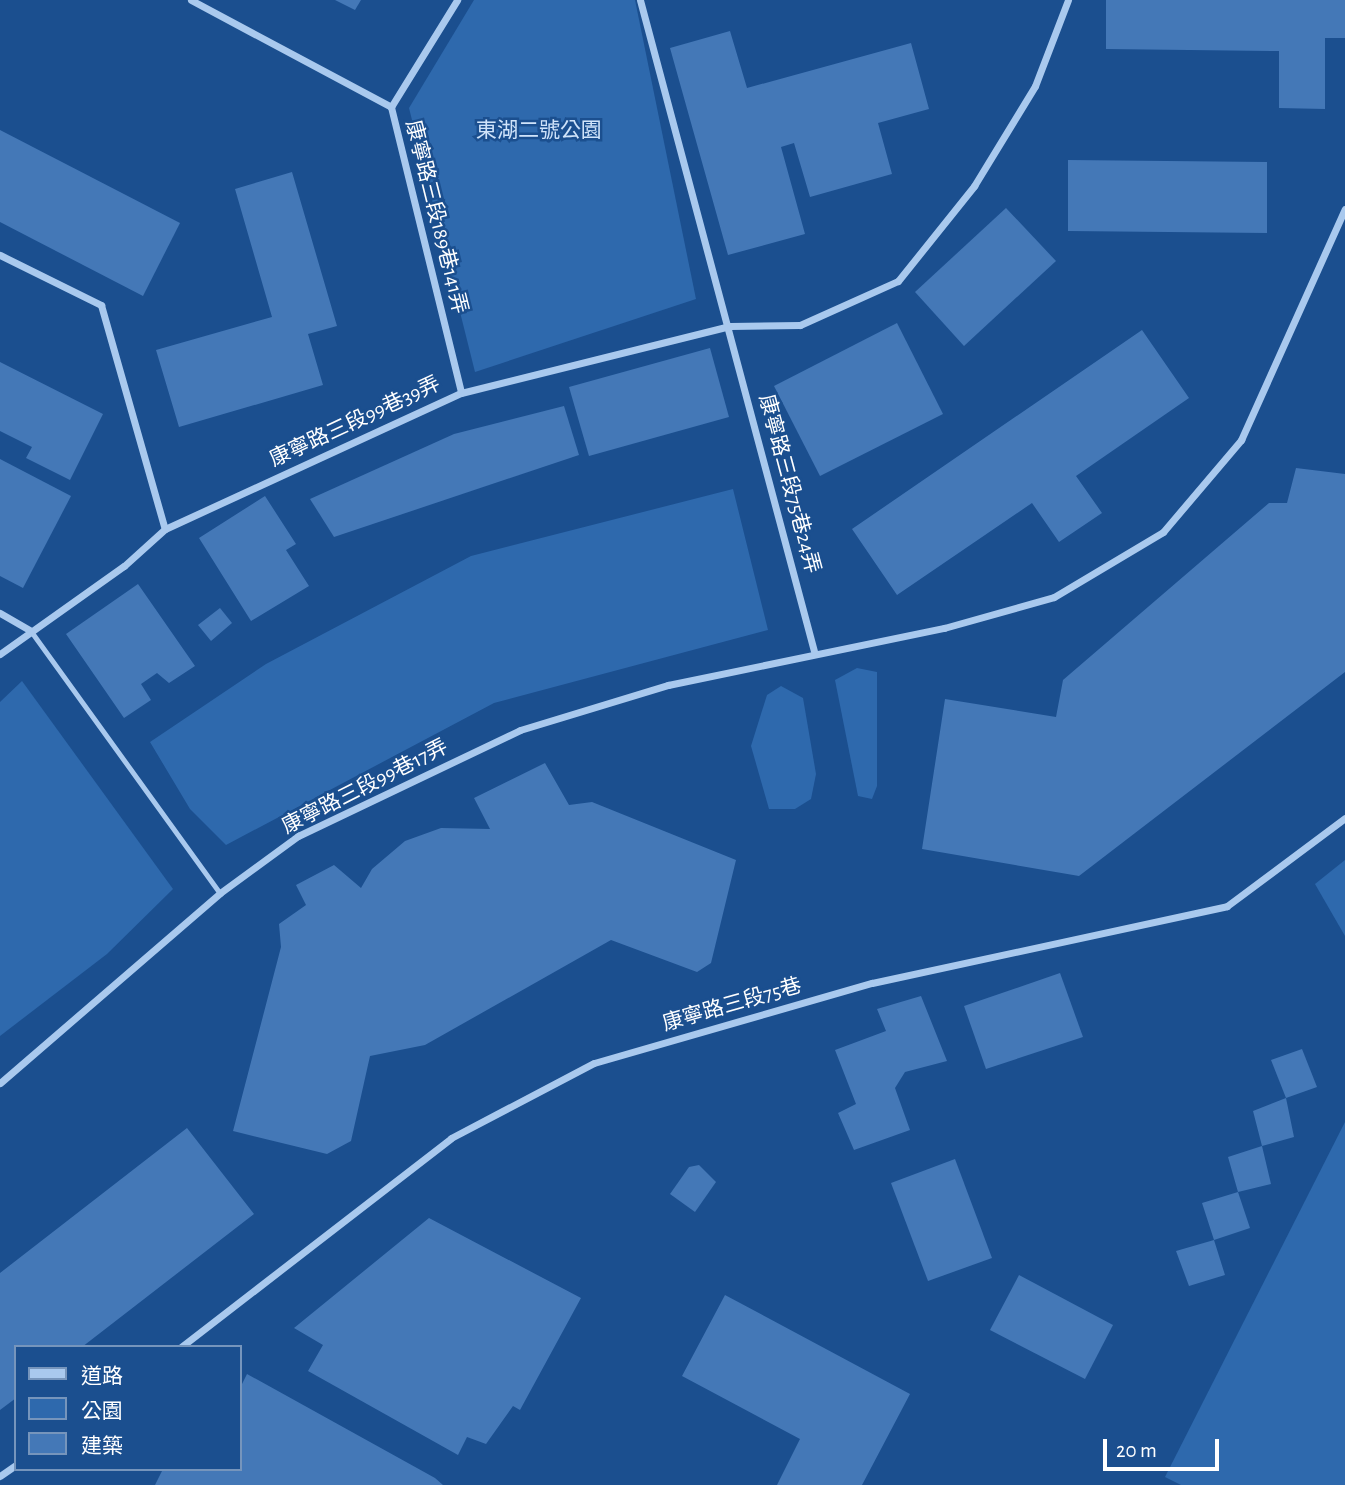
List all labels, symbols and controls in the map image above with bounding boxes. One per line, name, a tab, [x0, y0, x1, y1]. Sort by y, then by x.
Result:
street label: 康寧路三段189巷141弄	[400, 118, 472, 316]
park label: 東湖二號公園	[476, 118, 602, 144]
street label: 康寧路三段99巷39弄	[266, 371, 444, 473]
street label: 康寧路三段75巷24弄	[753, 392, 825, 576]
street label: 康寧路三段99巷17弄	[278, 734, 452, 840]
street label: 康寧路三段75巷	[660, 973, 804, 1037]
legend	[14, 1345, 242, 1471]
text: 道路	[81, 1366, 123, 1387]
text: 公園	[81, 1401, 123, 1422]
scale bar	[1107, 1426, 1222, 1470]
text: 建築	[81, 1436, 123, 1457]
text: 20 m	[1116, 1440, 1157, 1461]

